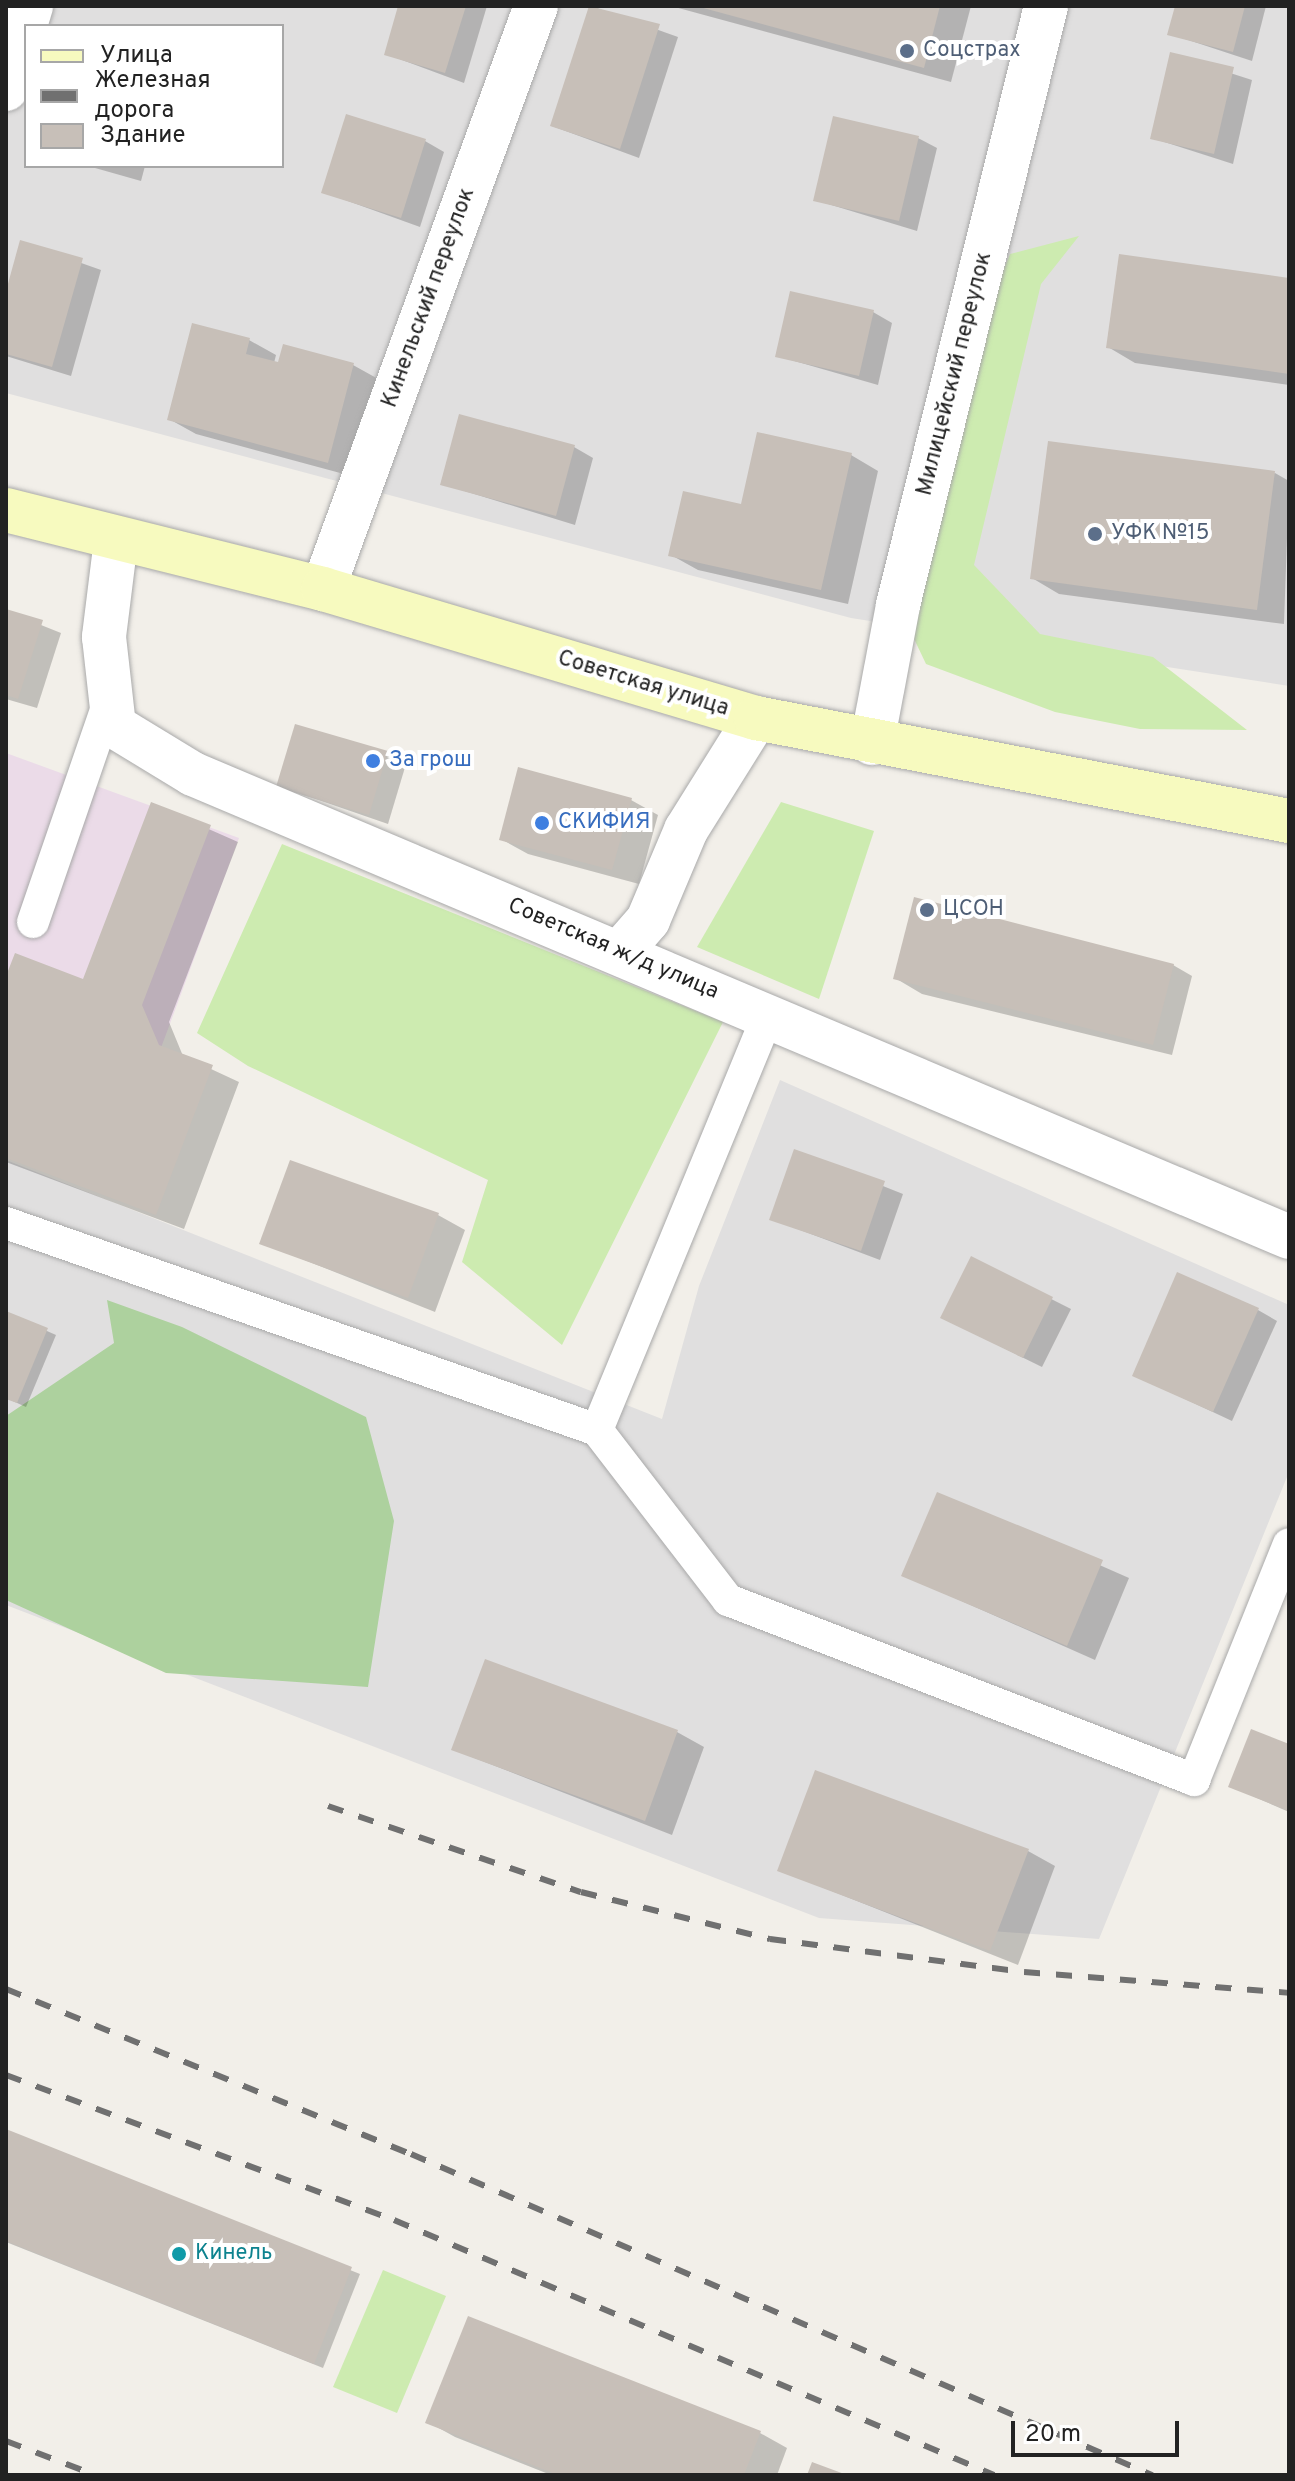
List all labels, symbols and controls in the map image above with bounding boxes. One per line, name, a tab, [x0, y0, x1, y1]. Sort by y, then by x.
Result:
legend	[24, 24, 284, 168]
place label: Соцстрах	[923, 38, 1021, 64]
text: Улица	[100, 41, 173, 71]
marker: Соцстрах	[898, 42, 916, 60]
text: Железная дорога	[94, 66, 211, 126]
text: Здание	[100, 121, 186, 151]
street label: Кинельский переулок	[377, 185, 481, 411]
street label: Милицейский переулок	[912, 249, 998, 499]
place label: УФК №15	[1111, 521, 1209, 547]
marker: УФК №15	[1086, 525, 1104, 543]
street label: Советская улица	[554, 645, 732, 723]
place label: За грош	[389, 748, 472, 774]
marker: За грош	[364, 752, 382, 770]
place label: СКИФИЯ	[558, 810, 650, 836]
marker: СКИФИЯ	[533, 814, 551, 832]
street label: Советская ж/д улица	[504, 893, 722, 1005]
place label: ЦСОН	[943, 897, 1004, 923]
marker: ЦСОН	[918, 901, 936, 919]
place label: Кинель	[195, 2241, 273, 2267]
marker: Кинель	[170, 2245, 188, 2263]
scale bar	[1015, 2405, 1183, 2455]
text: 20 m	[1025, 2420, 1081, 2450]

